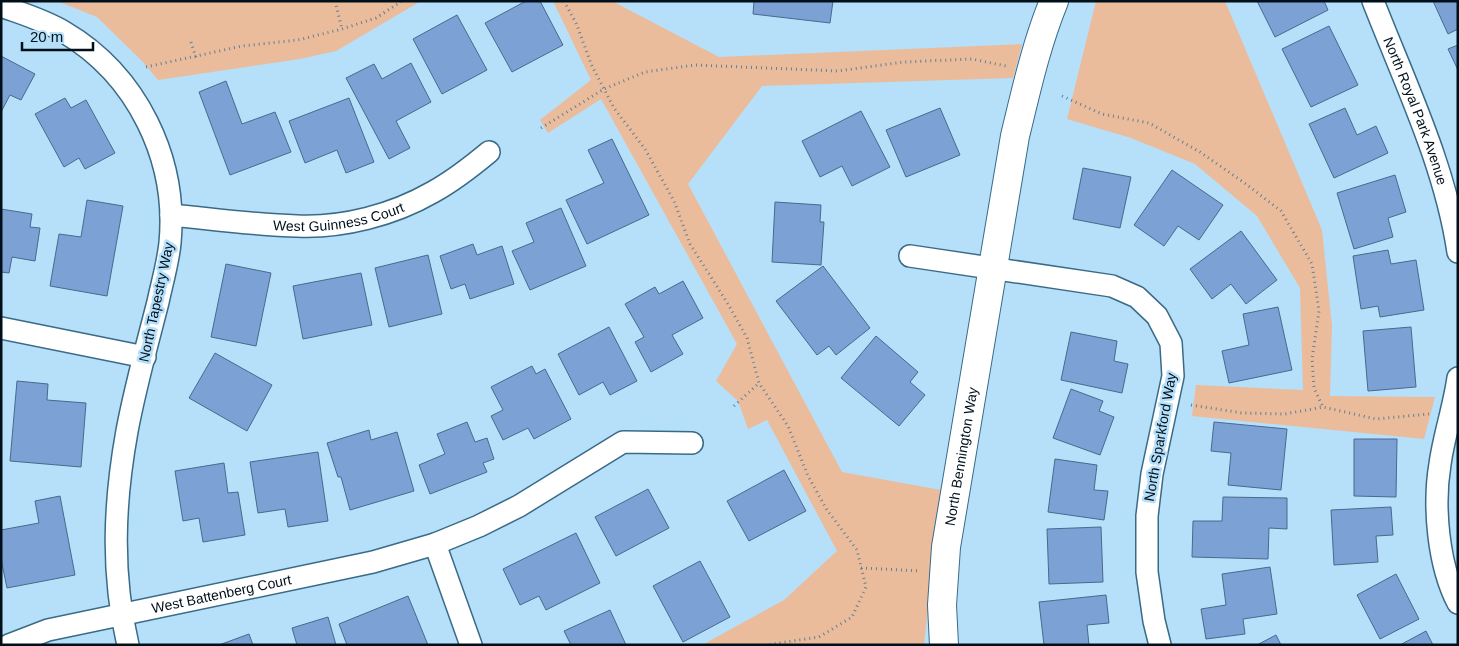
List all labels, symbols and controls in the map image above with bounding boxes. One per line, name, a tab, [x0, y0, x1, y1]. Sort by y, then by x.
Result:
scale bar	[22, 20, 94, 52]
text: 20 m	[30, 28, 63, 45]
street label: North Royal Park Avenue	[1380, 34, 1451, 187]
street label: West Guinness Court	[273, 199, 406, 234]
street label: North Tapestry Way	[135, 241, 177, 363]
street label: North Sparkford Way	[1141, 371, 1179, 503]
street label: North Bennington Way	[942, 386, 981, 527]
street label: West Battenberg Court	[150, 571, 293, 616]

